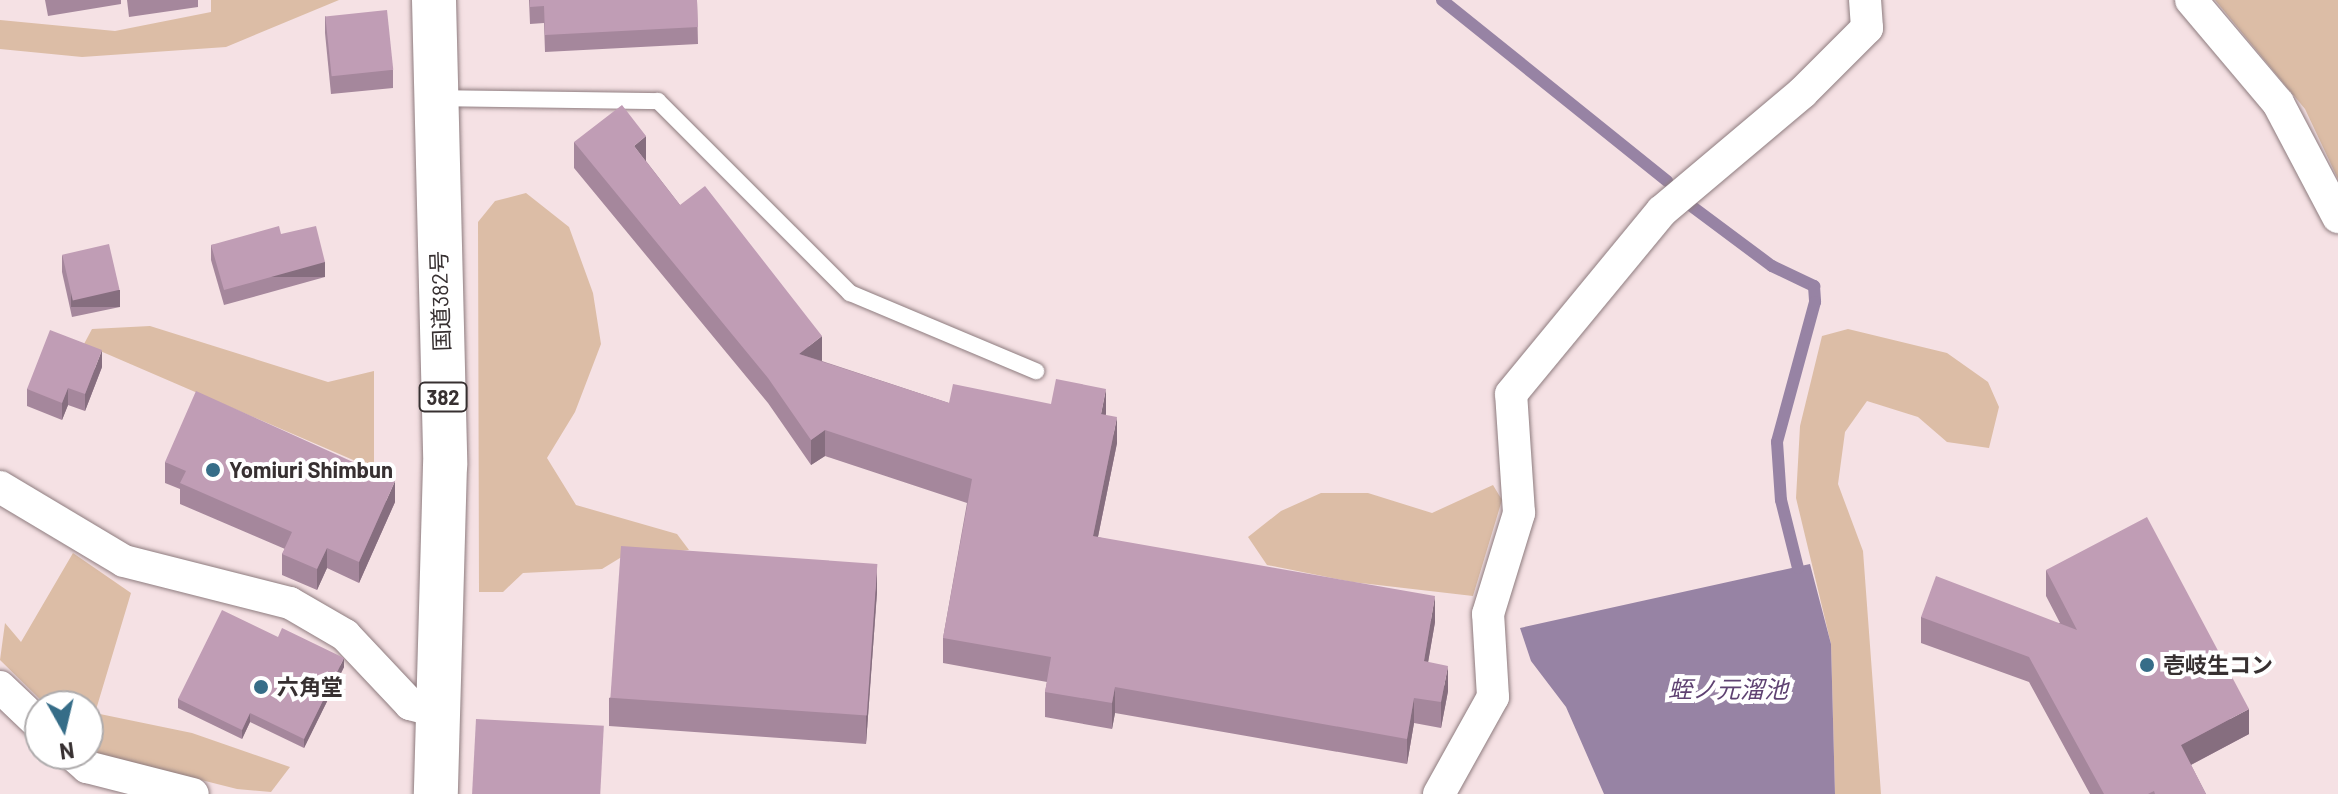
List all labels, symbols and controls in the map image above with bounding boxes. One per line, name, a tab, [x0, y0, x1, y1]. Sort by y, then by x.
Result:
street label: 国道382号	[425, 250, 455, 352]
road number: 382	[417, 381, 469, 413]
place label: Yomiuri Shimbun	[229, 457, 393, 483]
marker: Yomiuri Shimbun	[204, 461, 222, 479]
place label: 壱岐生コン	[2163, 652, 2273, 678]
marker: 壱岐生コン	[2138, 656, 2156, 674]
place label: 六角堂	[277, 674, 343, 700]
water label: 蛭ノ元溜池	[1668, 675, 1788, 703]
marker: 六角堂	[252, 678, 270, 696]
north arrow	[24, 690, 104, 770]
text: N	[58, 738, 76, 766]

